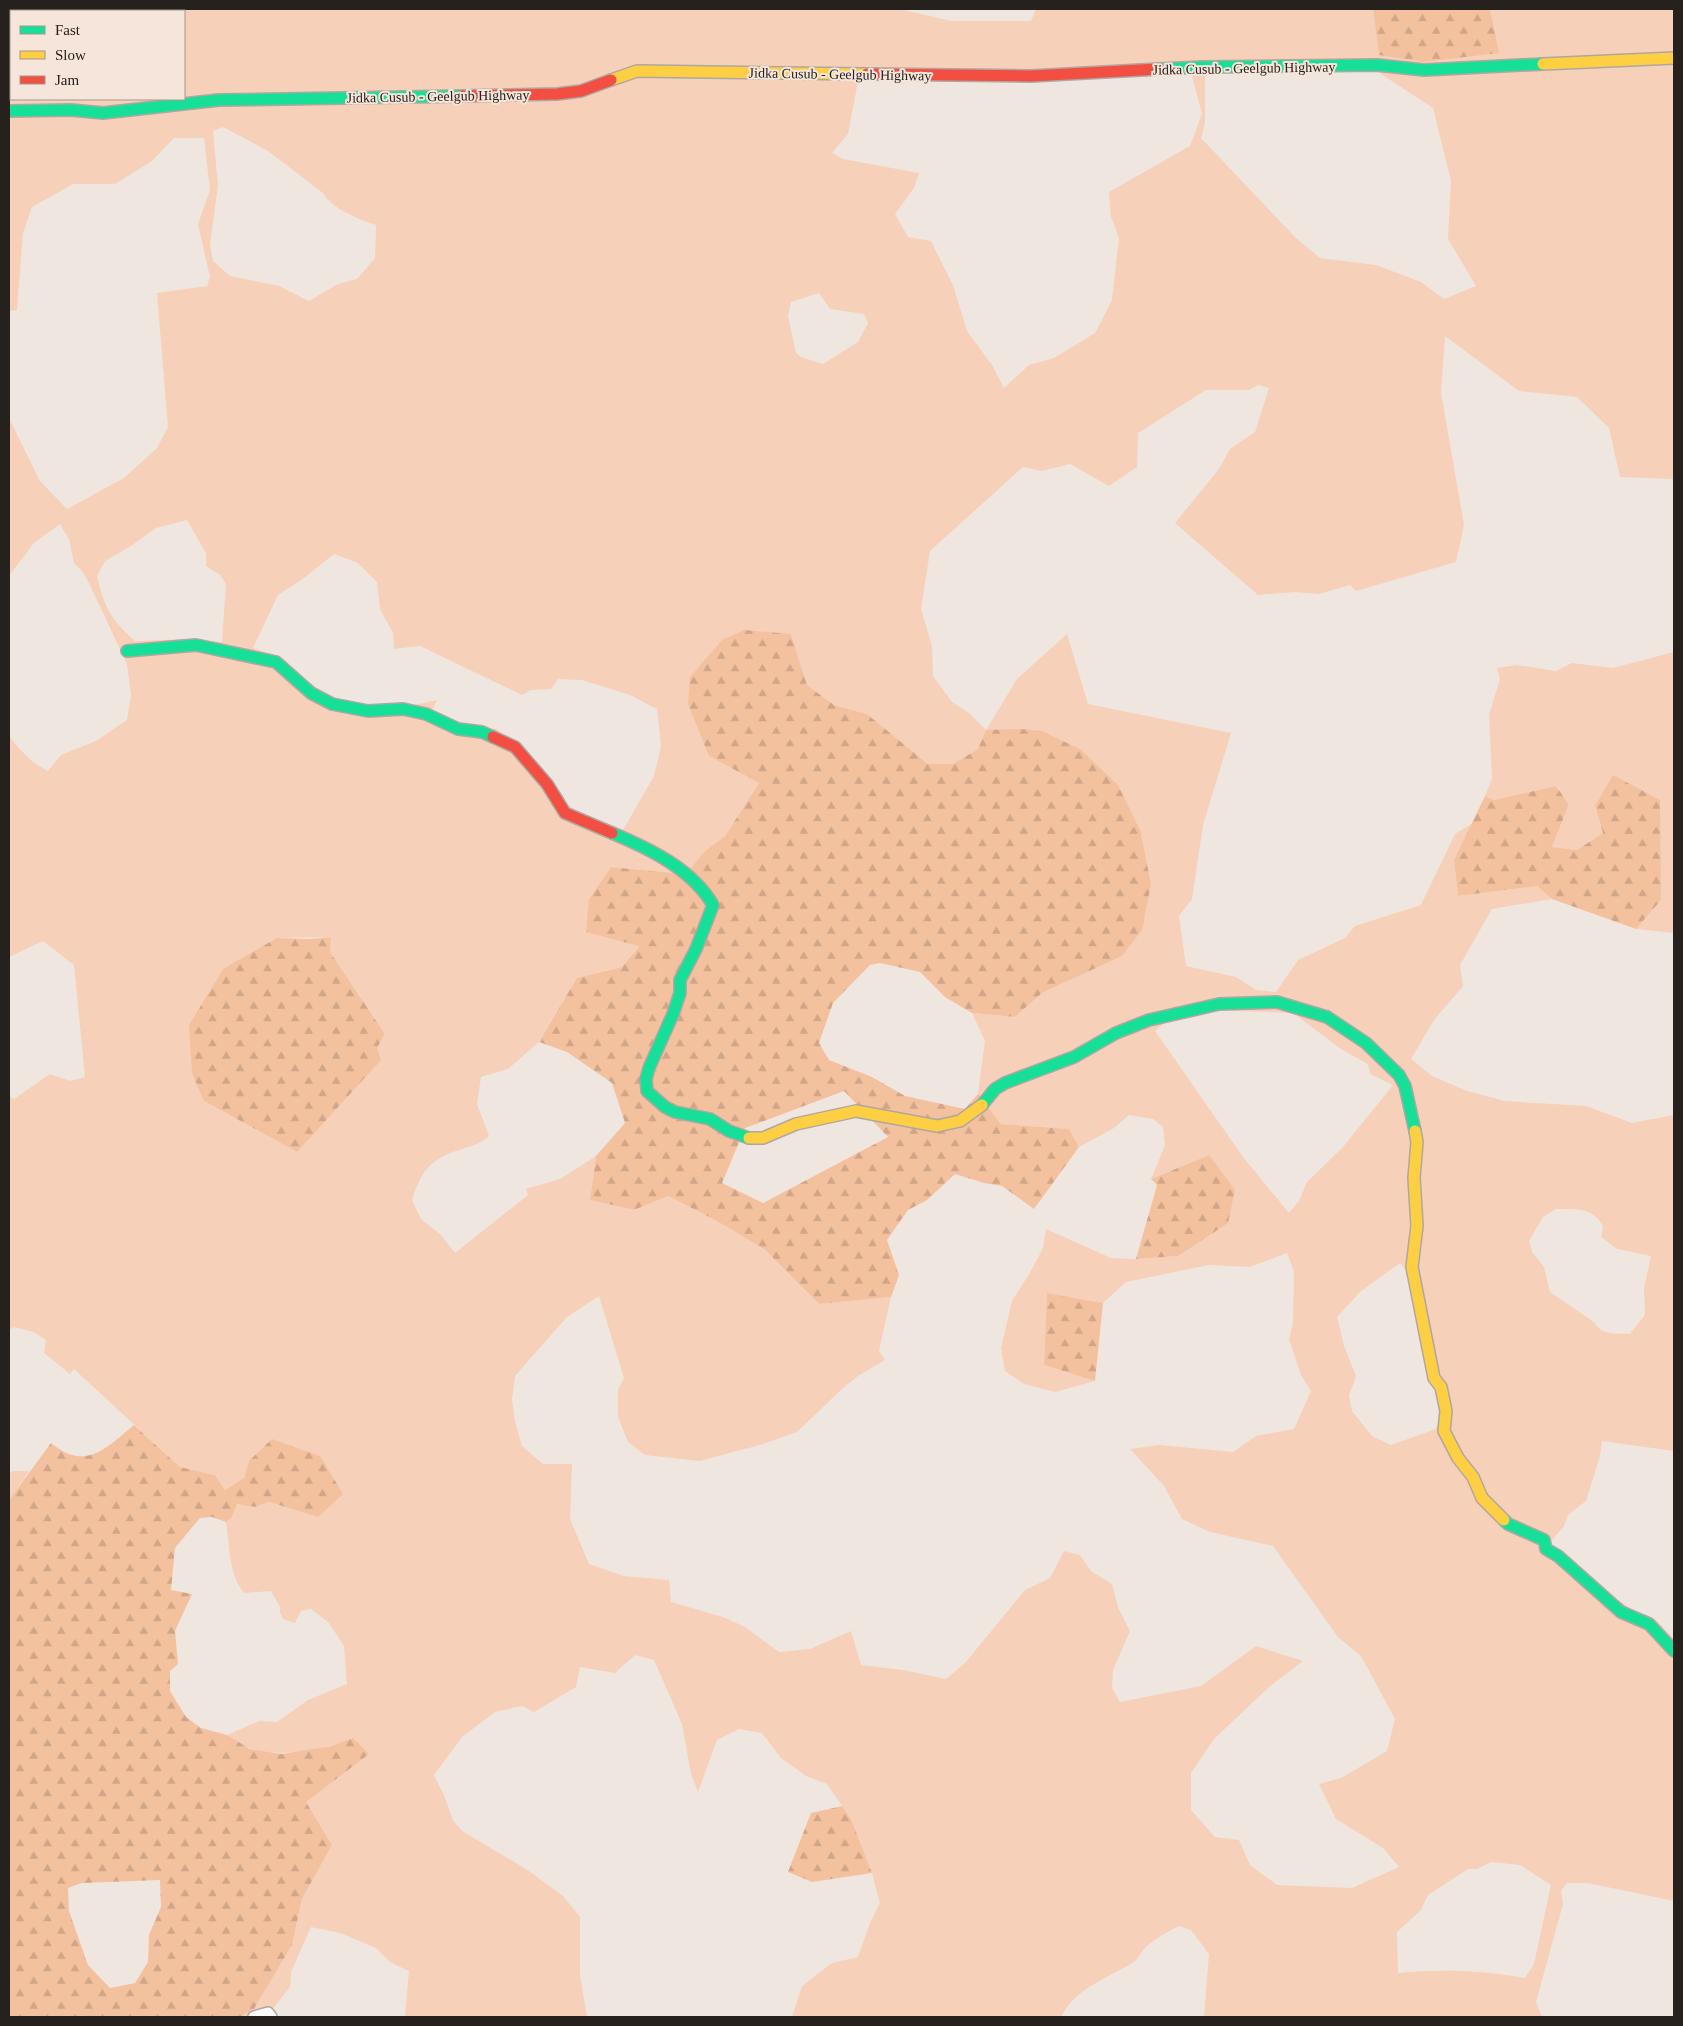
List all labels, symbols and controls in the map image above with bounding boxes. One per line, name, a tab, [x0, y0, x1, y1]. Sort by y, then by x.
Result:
legend	[10, 10, 185, 100]
text: Fast	[55, 22, 81, 38]
text: Slow	[55, 47, 86, 63]
street label: Jidka Cusub - Geelgub Highway	[1153, 59, 1336, 78]
street label: Jidka Cusub - Geelgub Highway	[748, 65, 931, 84]
text: Jam	[55, 72, 79, 88]
street label: Jidka Cusub - Geelgub Highway	[347, 87, 530, 106]

